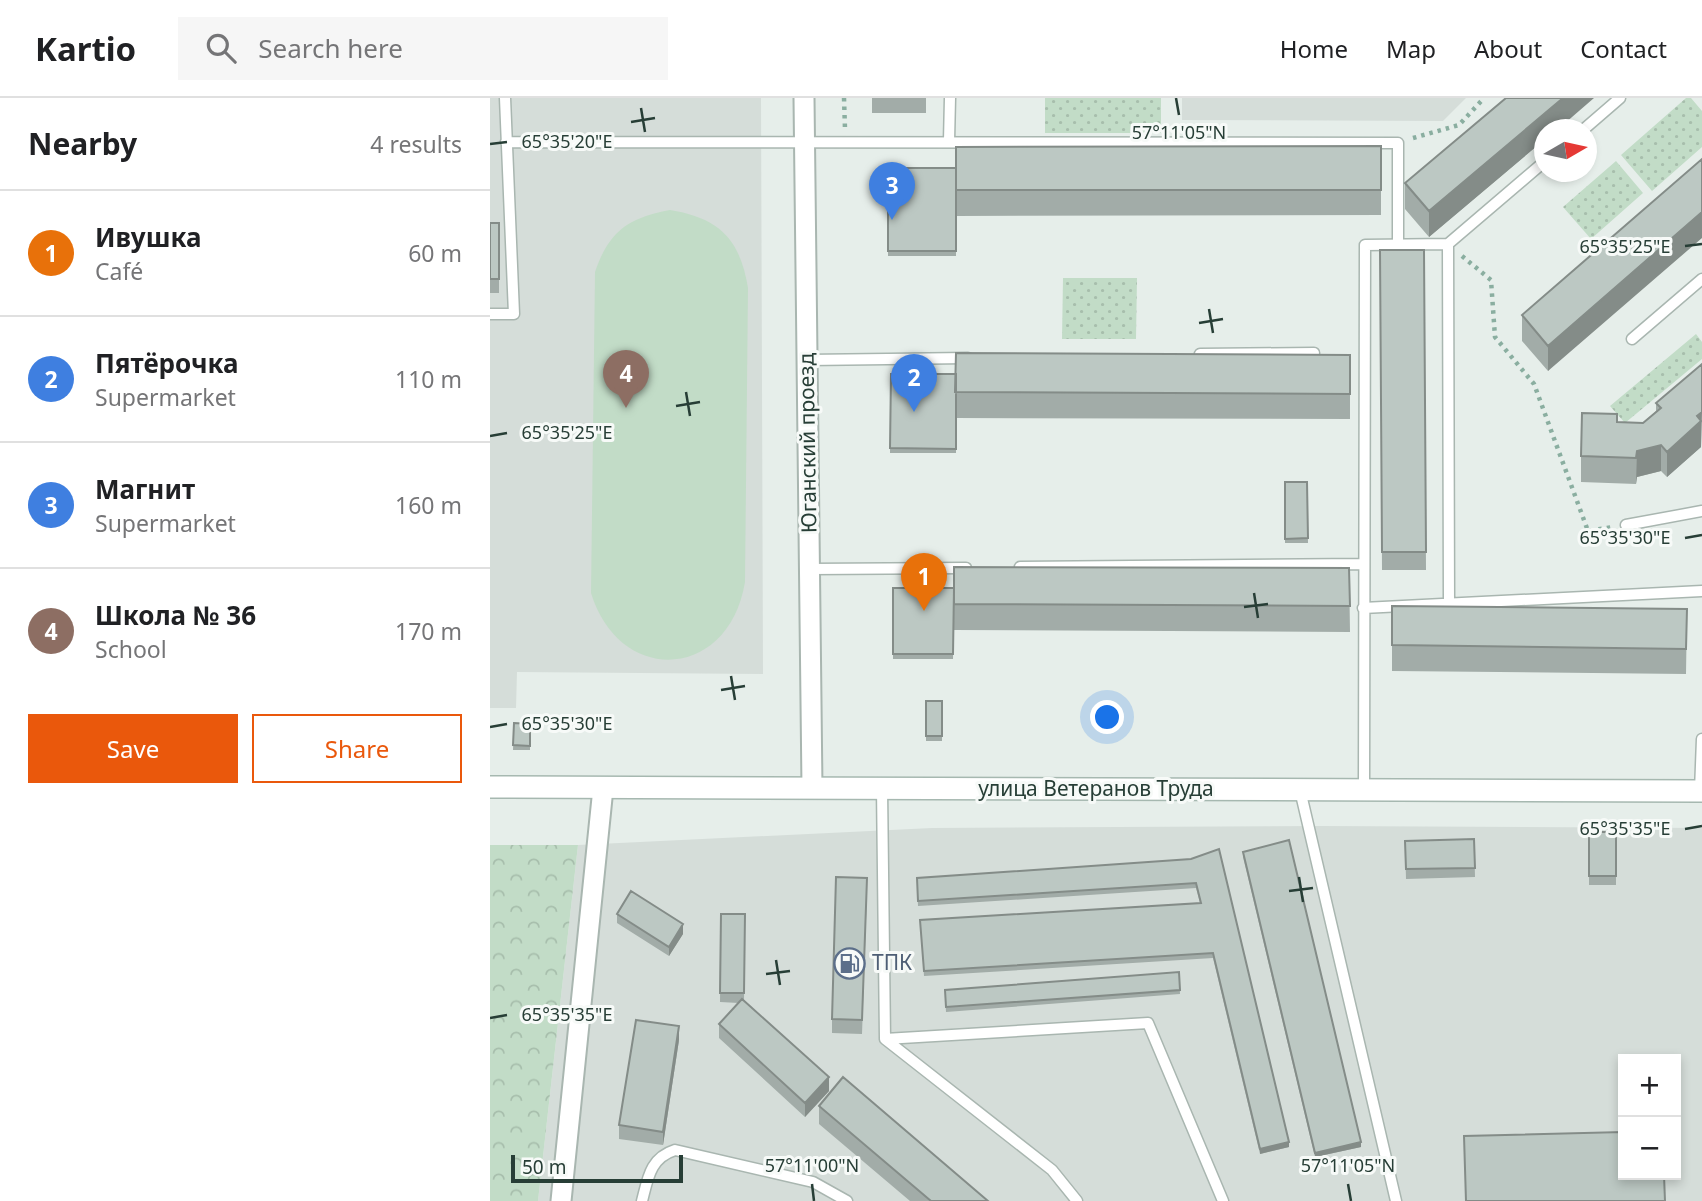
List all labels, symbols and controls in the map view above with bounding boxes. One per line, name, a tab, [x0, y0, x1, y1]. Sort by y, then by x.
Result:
search box	[178, 17, 668, 80]
text: Kartio	[35, 26, 136, 71]
icon: search	[202, 29, 240, 67]
text: Search here	[258, 30, 403, 66]
text: Home	[1280, 32, 1348, 65]
text: Map	[1386, 32, 1436, 65]
text: About	[1474, 32, 1542, 65]
text: Contact	[1580, 32, 1667, 65]
north arrow	[1534, 119, 1597, 182]
text: 57°11'05"N	[1132, 120, 1226, 144]
text: Nearby	[28, 123, 137, 164]
text: 4 results	[370, 128, 462, 160]
text: 65°35'20"E	[522, 129, 612, 153]
pin: 3	[869, 162, 915, 220]
text: Ивушка	[95, 219, 201, 255]
text: 65°35'25"E	[1580, 234, 1670, 258]
text: 1	[44, 237, 58, 269]
text: 60 m	[408, 237, 462, 269]
text: Café	[95, 255, 143, 287]
text: Пятёрочка	[95, 345, 239, 381]
pin: 4	[603, 350, 649, 408]
street label: Юганский проезд	[791, 352, 823, 533]
pin: 2	[891, 354, 937, 412]
text: 2	[44, 363, 58, 395]
text: 110 m	[395, 363, 462, 395]
text: Supermarket	[95, 381, 236, 413]
text: 65°35'25"E	[522, 420, 612, 444]
text: Магнит	[95, 471, 195, 507]
text: 3	[44, 489, 58, 521]
text: 160 m	[395, 489, 462, 521]
text: Supermarket	[95, 507, 236, 539]
text: 65°35'30"E	[1580, 525, 1670, 549]
pin: 1	[901, 553, 947, 611]
text: Школа № 36	[95, 597, 256, 633]
text: 4	[44, 615, 58, 647]
text: 170 m	[395, 615, 462, 647]
text: School	[95, 633, 167, 665]
your location	[1090, 700, 1124, 734]
text: 65°35'30"E	[522, 711, 612, 735]
button: Save	[28, 714, 238, 783]
button: Share	[252, 714, 462, 783]
street label: улица Ветеранов Труда	[978, 774, 1214, 802]
text: 65°35'35"E	[1580, 816, 1670, 840]
fuel station icon: ТПК	[832, 946, 866, 980]
place label: ТПК	[872, 948, 912, 976]
text: 65°35'35"E	[522, 1002, 612, 1026]
map controls	[1618, 1054, 1681, 1180]
button: +	[1618, 1054, 1681, 1117]
button: −	[1618, 1117, 1681, 1180]
scale bar	[511, 1152, 682, 1184]
text: 57°11'00"N	[765, 1153, 859, 1177]
text: 57°11'05"N	[1301, 1153, 1395, 1177]
text: 50 m	[522, 1154, 566, 1180]

